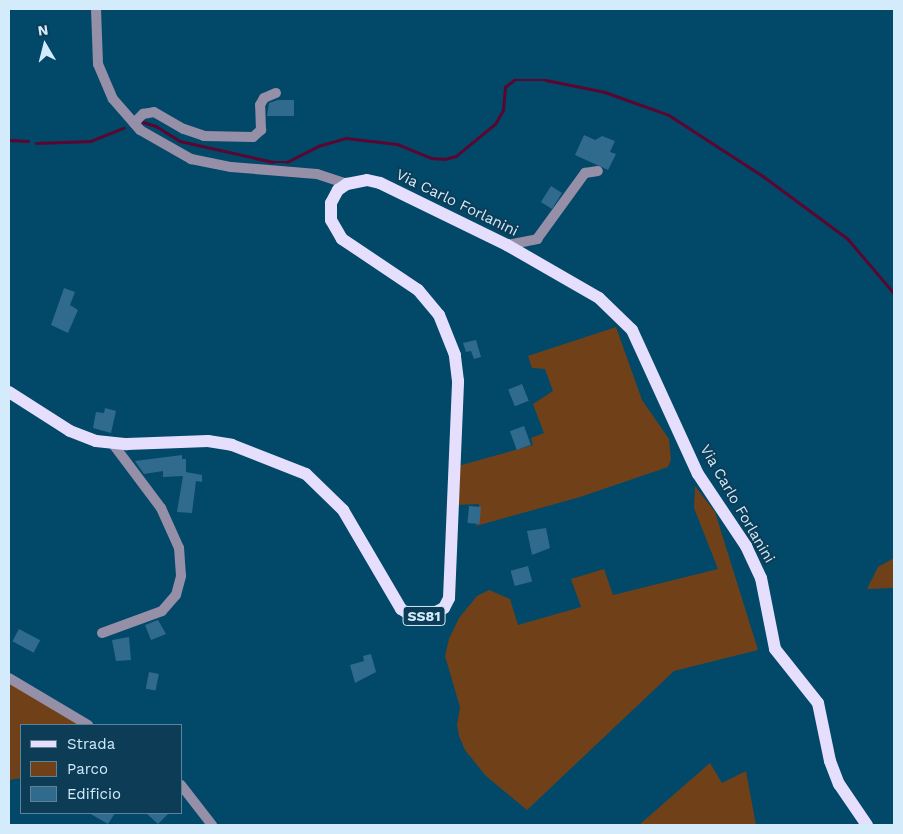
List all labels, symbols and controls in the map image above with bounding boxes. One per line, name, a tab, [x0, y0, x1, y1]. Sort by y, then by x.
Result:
north arrow	[20, 20, 70, 70]
text: N	[37, 22, 49, 39]
street label: Via Carlo Forlanini	[393, 166, 521, 240]
street label: Via Carlo Forlanini	[696, 441, 778, 567]
road number: SS81	[402, 604, 446, 628]
legend	[20, 724, 182, 814]
text: Strada	[67, 735, 115, 753]
text: Parco	[67, 760, 108, 778]
text: Edificio	[67, 785, 121, 803]

